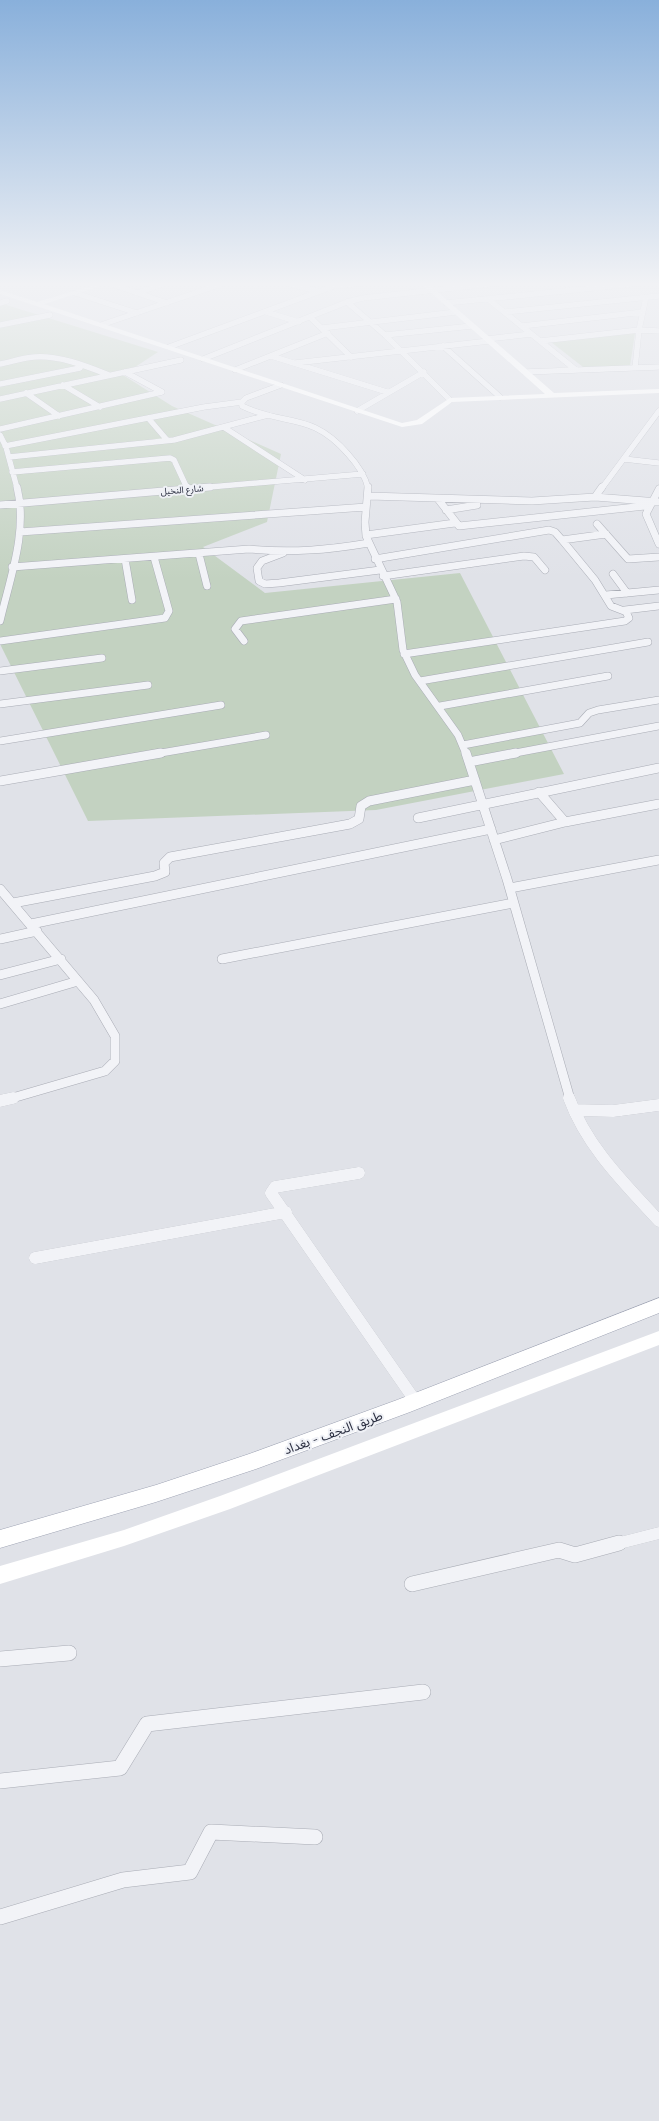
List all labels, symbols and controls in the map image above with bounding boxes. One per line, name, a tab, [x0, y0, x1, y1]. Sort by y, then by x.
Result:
street label: شارع النخيل	[160, 482, 204, 499]
street label: طريق النجف - بغداد	[282, 1407, 385, 1458]

